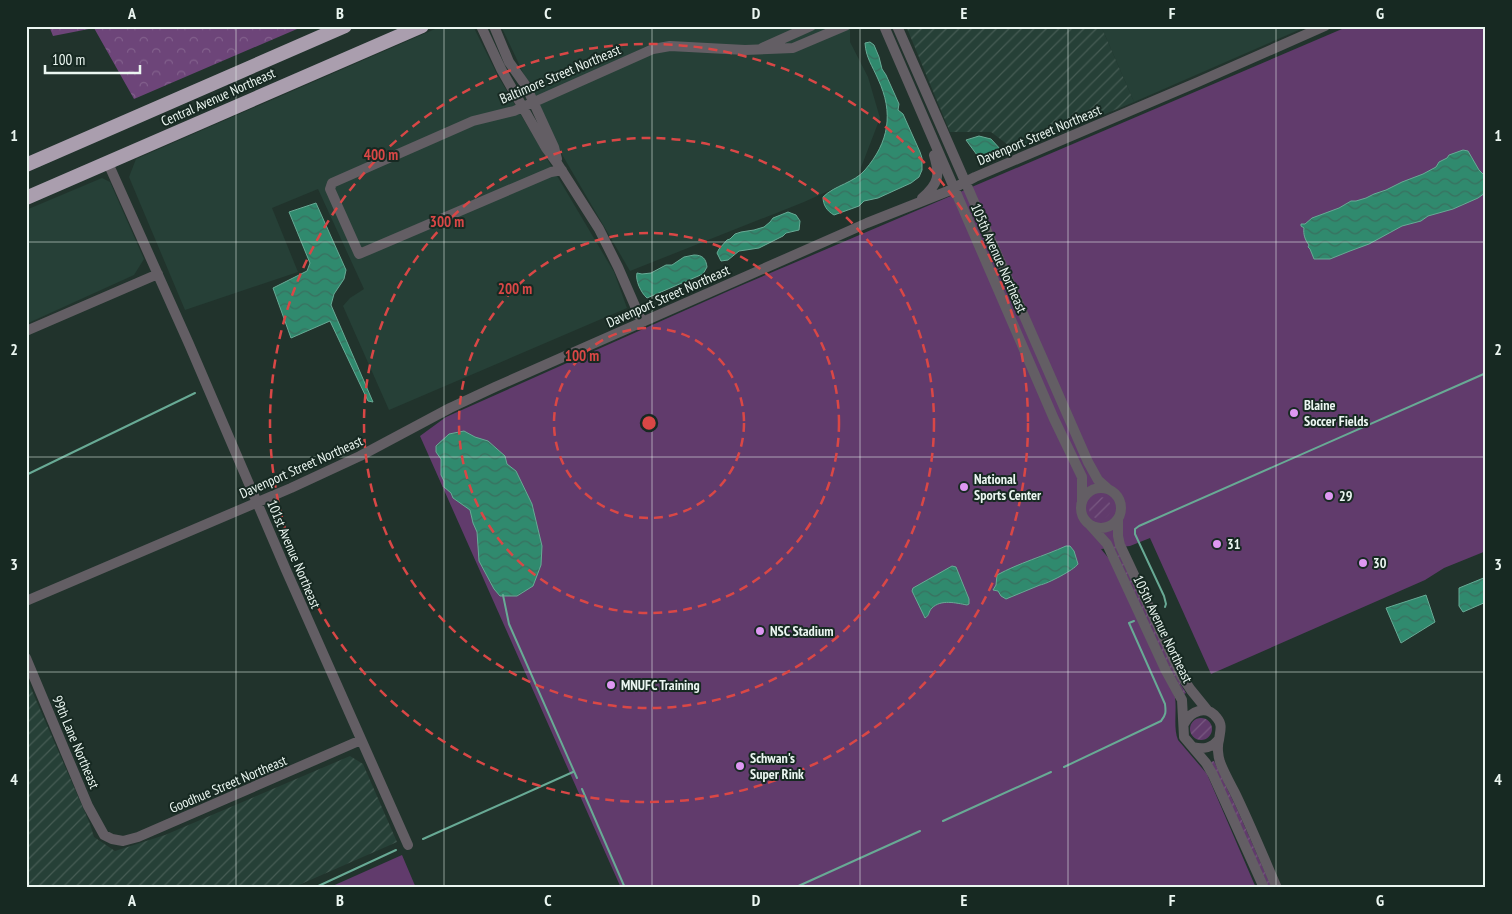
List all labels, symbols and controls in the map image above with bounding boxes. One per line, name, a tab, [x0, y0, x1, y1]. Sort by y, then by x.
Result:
text: A	[127, 3, 137, 23]
text: B	[336, 3, 344, 23]
text: C	[544, 3, 552, 23]
text: D	[752, 3, 761, 23]
text: E	[961, 3, 968, 23]
text: F	[1169, 3, 1176, 23]
text: G	[1376, 3, 1384, 23]
street label: Baltimore Street Northeast	[497, 40, 623, 108]
scale bar	[45, 42, 140, 74]
text: 100 m	[52, 50, 85, 69]
street label: Central Avenue Northeast	[158, 64, 278, 130]
street label: Davenport Street Northeast	[974, 101, 1104, 169]
text: 1	[10, 125, 18, 145]
text: 1	[1494, 125, 1502, 145]
text: 400 m	[364, 145, 398, 164]
street label: 105th Avenue Northeast	[967, 201, 1031, 316]
text: 300 m	[430, 212, 464, 231]
street label: Davenport Street Northeast	[604, 261, 733, 331]
text: 200 m	[498, 279, 532, 298]
text: 2	[10, 339, 18, 359]
text: 2	[1494, 339, 1502, 359]
text: 100 m	[565, 346, 599, 365]
place label: Blaine Soccer Fields	[1304, 396, 1368, 430]
marker: Blaine Soccer Fields	[1288, 407, 1300, 419]
centre of rings	[640, 414, 658, 432]
street label: Davenport Street Northeast	[237, 432, 366, 502]
place label: National Sports Center	[974, 470, 1042, 504]
marker: National Sports Center	[958, 481, 970, 493]
place label: 29	[1339, 487, 1353, 505]
marker: 29	[1323, 490, 1335, 502]
street label: 101st Avenue Northeast	[263, 497, 325, 611]
place label: 31	[1227, 535, 1240, 553]
marker: 31	[1211, 538, 1223, 550]
text: 3	[10, 554, 18, 574]
place label: 30	[1373, 554, 1387, 572]
text: 3	[1494, 554, 1502, 574]
marker: 30	[1357, 557, 1369, 569]
street label: 105th Avenue Northeast	[1129, 572, 1197, 686]
place label: NSC Stadium	[770, 622, 833, 640]
marker: NSC Stadium	[754, 625, 766, 637]
place label: MNUFC Training	[621, 676, 700, 694]
marker: MNUFC Training	[605, 679, 617, 691]
street label: 99th Lane Northeast	[48, 693, 104, 791]
place label: Schwan's Super Rink	[750, 749, 804, 783]
street label: Goodhue Street Northeast	[167, 751, 290, 817]
marker: Schwan's Super Rink	[734, 760, 746, 772]
text: 4	[10, 769, 18, 789]
text: 4	[1494, 769, 1502, 789]
text: A	[127, 890, 137, 910]
text: B	[336, 890, 344, 910]
text: C	[544, 890, 552, 910]
text: D	[752, 890, 761, 910]
text: E	[961, 890, 968, 910]
text: F	[1169, 890, 1176, 910]
text: G	[1376, 890, 1384, 910]

